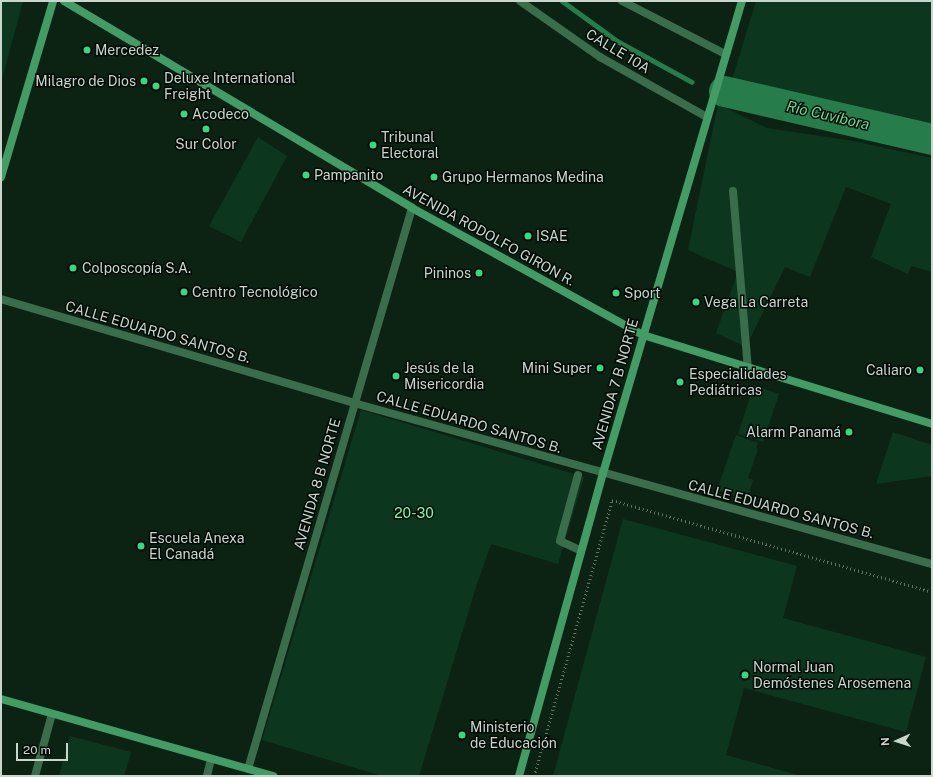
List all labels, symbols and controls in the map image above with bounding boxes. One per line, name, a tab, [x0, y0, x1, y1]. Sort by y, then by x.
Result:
street label: CALLE 10A	[583, 25, 653, 77]
place label: Mercedez	[95, 42, 159, 58]
marker: Mercedez	[82, 45, 92, 55]
place label: Deluxe International Freight	[164, 70, 296, 102]
place label: Milagro de Dios	[35, 73, 136, 89]
marker: Milagro de Dios	[139, 76, 149, 86]
marker: Deluxe International Freight	[151, 81, 161, 91]
water label: Río Cuvíbora	[785, 97, 871, 133]
place label: Acodeco	[192, 106, 249, 122]
marker: Acodeco	[179, 109, 189, 119]
marker: Sur Color	[201, 124, 211, 134]
place label: Tribunal Electoral	[381, 129, 439, 162]
place label: Sur Color	[175, 136, 237, 152]
marker: Tribunal Electoral	[368, 140, 378, 150]
place label: Pampanito	[314, 167, 383, 183]
place label: Grupo Hermanos Medina	[442, 169, 604, 185]
marker: Pampanito	[301, 170, 311, 180]
marker: Grupo Hermanos Medina	[429, 172, 439, 182]
street label: AVENIDA RODOLFO GIRON R.	[400, 181, 578, 289]
place label: ISAE	[536, 228, 568, 244]
marker: ISAE	[523, 231, 533, 241]
place label: Colposcopía S.A.	[82, 260, 191, 276]
marker: Colposcopía S.A.	[67, 262, 79, 274]
place label: Pininos	[424, 265, 471, 281]
marker: Pininos	[474, 268, 484, 278]
place label: Centro Tecnológico	[192, 284, 318, 300]
place label: Sport	[624, 285, 660, 301]
marker: Centro Tecnológico	[179, 287, 189, 297]
marker: Sport	[611, 288, 621, 298]
place label: Vega La Carreta	[704, 294, 808, 310]
marker: Vega La Carreta	[691, 297, 701, 307]
street label: CALLE EDUARDO SANTOS B.	[64, 298, 252, 366]
street label: AVENIDA 7 B NORTE	[588, 317, 642, 451]
place label: Jesús de la Misericordia	[404, 360, 484, 392]
place label: Mini Super	[522, 360, 592, 376]
place label: Caliaro	[866, 362, 912, 378]
marker: Mini Super	[595, 363, 605, 373]
marker: Caliaro	[915, 365, 925, 375]
place label: Especialidades Pediátricas	[689, 366, 787, 398]
marker: Jesús de la Misericordia	[391, 371, 401, 381]
marker: Especialidades Pediátricas	[674, 376, 686, 388]
street label: CALLE EDUARDO SANTOS B.	[375, 388, 563, 456]
street label: AVENIDA 8 B NORTE	[290, 416, 344, 552]
place label: Alarm Panamá	[746, 424, 841, 440]
marker: Alarm Panamá	[844, 427, 854, 437]
street label: CALLE EDUARDO SANTOS B.	[686, 476, 876, 542]
park label: 20-30	[394, 505, 434, 521]
place label: Escuela Anexa El Canadá	[149, 530, 244, 562]
marker: Escuela Anexa El Canadá	[136, 541, 146, 551]
place label: Normal Juan Demóstenes Arosemena	[753, 659, 911, 692]
marker: Normal Juan Demóstenes Arosemena	[740, 670, 750, 680]
place label: Ministerio de Educación	[470, 719, 557, 752]
north arrow	[877, 721, 917, 761]
marker: Ministerio de Educación	[457, 730, 467, 740]
scale bar	[18, 735, 70, 761]
text: N	[879, 737, 891, 746]
text: 20 m	[23, 743, 51, 757]

